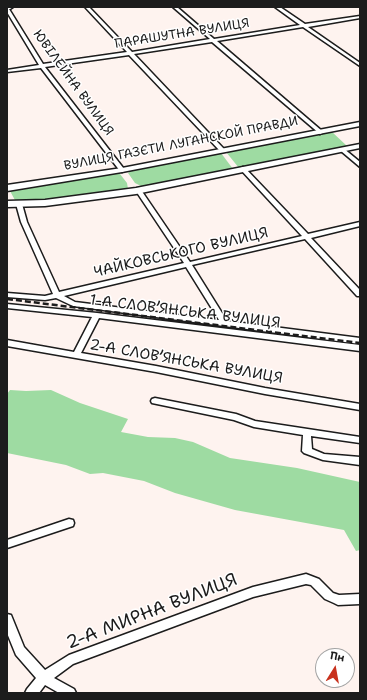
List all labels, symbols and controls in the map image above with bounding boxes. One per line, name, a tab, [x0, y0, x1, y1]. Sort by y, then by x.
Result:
street label: ПАРАШУТНА ВУЛИЦЯ	[114, 16, 250, 52]
street label: ЮВІЛЕЙНА ВУЛИЦЯ	[29, 27, 117, 139]
street label: ВУЛИЦЯ ГАЗЄТИ ЛУГАНСКОЙ ПРАВДИ	[63, 114, 299, 174]
street label: ЧАЙКОВСЬКОГО ВУЛИЦЯ	[92, 224, 270, 282]
street label: 1-А СЛОВ’ЯНСЬКА ВУЛИЦЯ	[89, 291, 281, 333]
street label: 2-А СЛОВ’ЯНСЬКА ВУЛИЦЯ	[88, 336, 284, 388]
street label: 2-А МИРНА ВУЛИЦЯ	[64, 569, 240, 655]
north arrow	[315, 648, 355, 688]
text: Пн	[329, 648, 346, 665]

